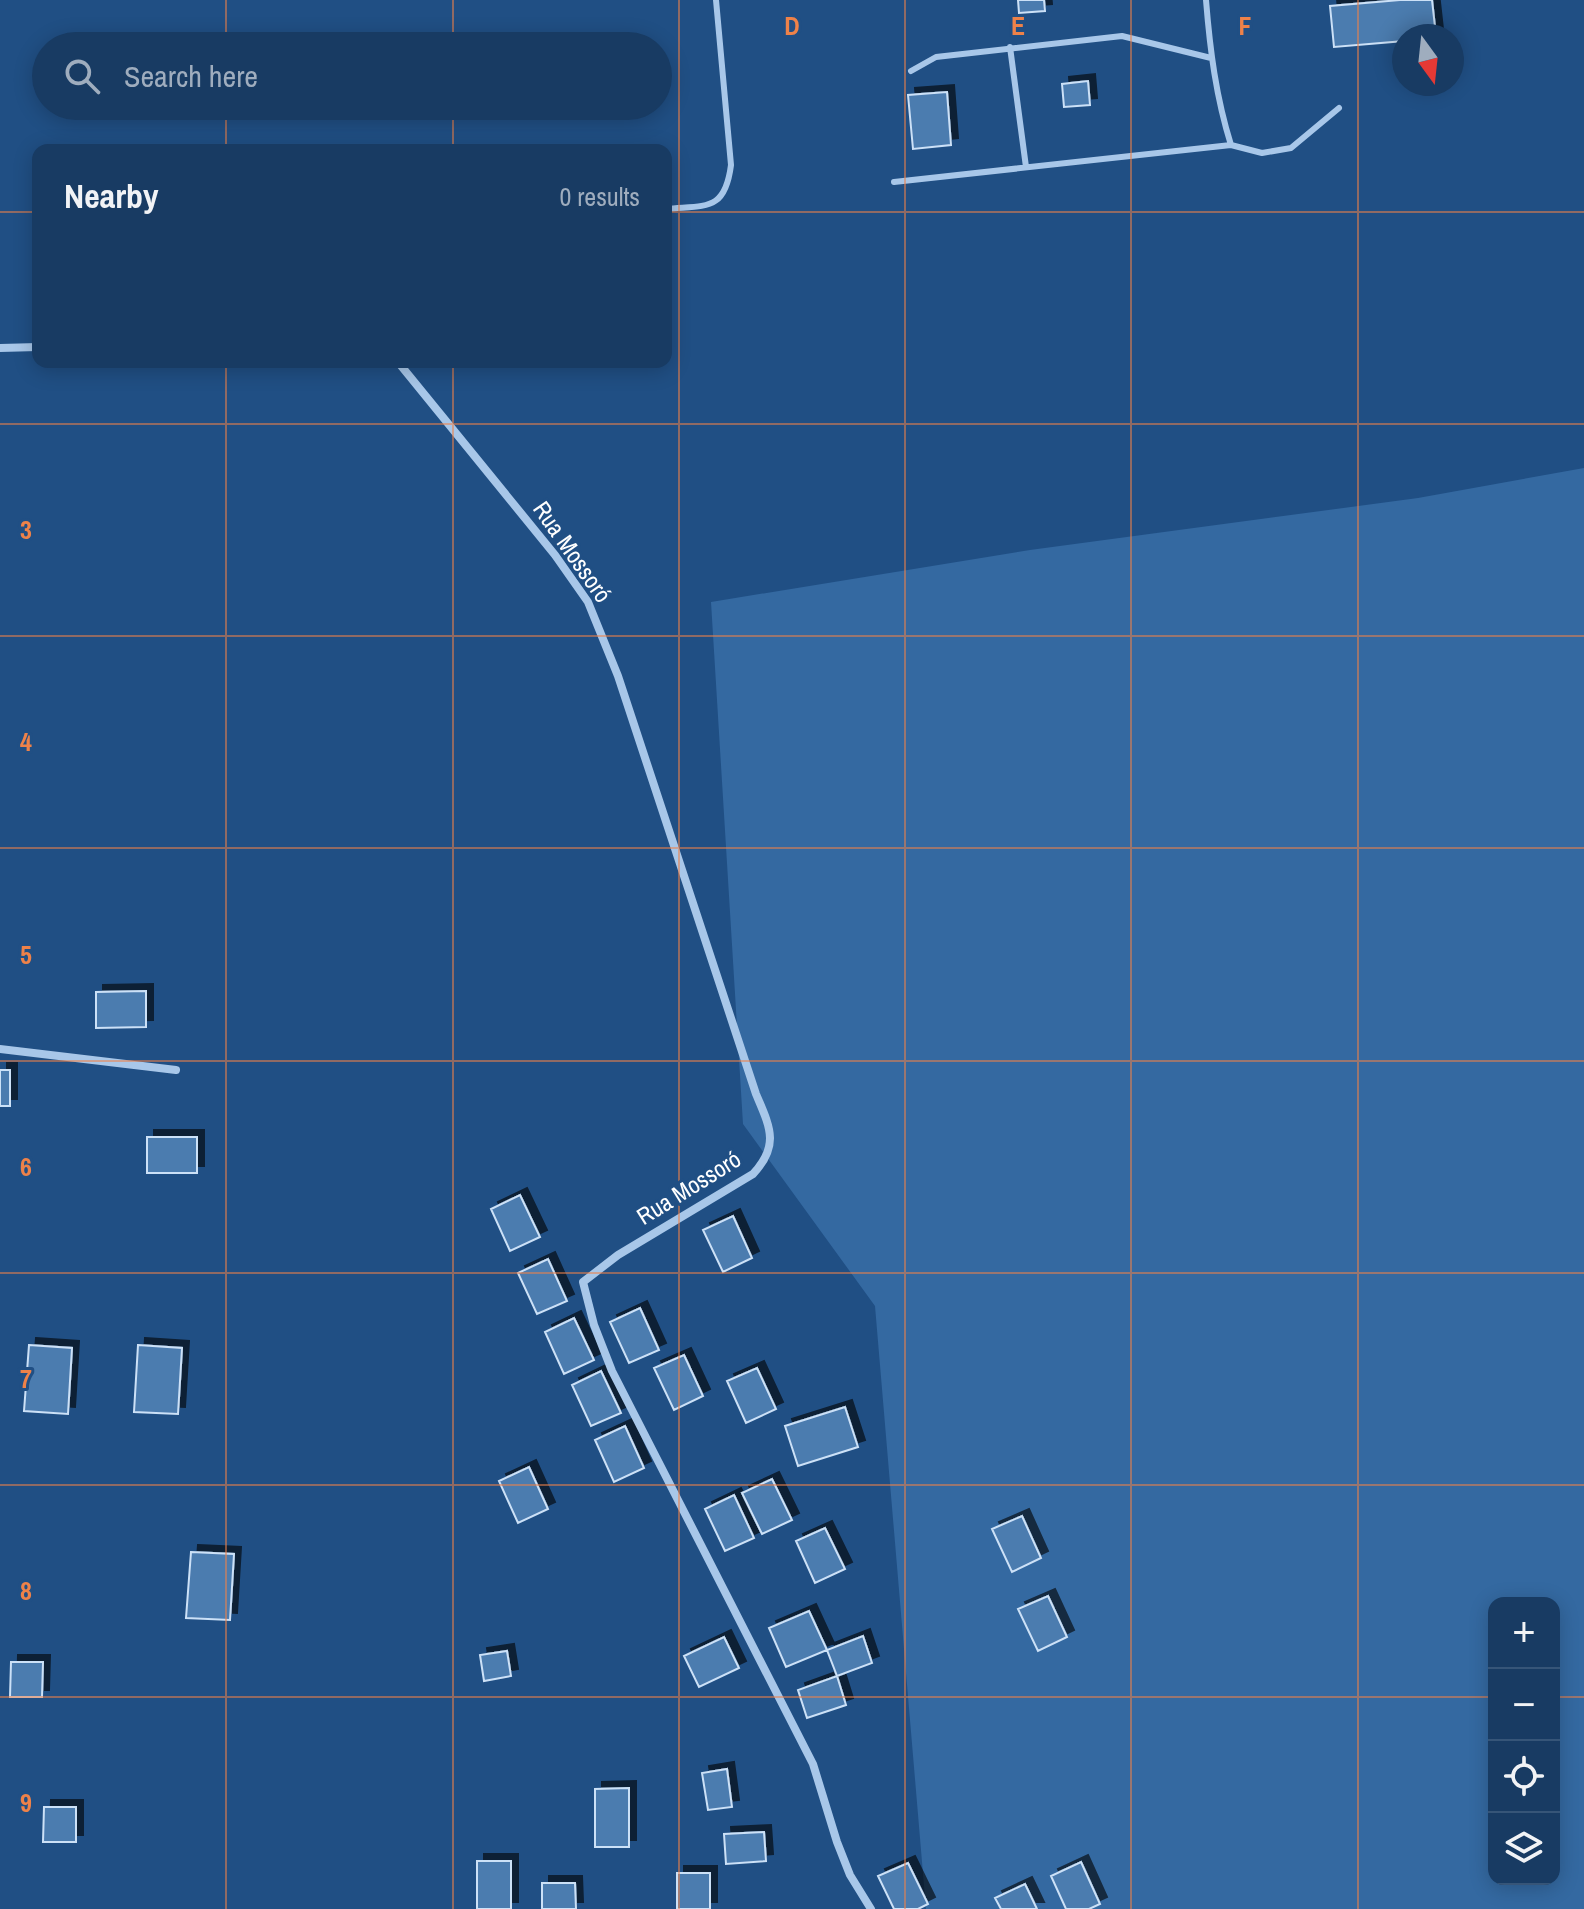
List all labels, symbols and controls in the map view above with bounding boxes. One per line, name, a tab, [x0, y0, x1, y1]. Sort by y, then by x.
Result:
text: D	[784, 8, 800, 43]
text: E	[1011, 8, 1025, 43]
text: F	[1238, 8, 1252, 43]
north arrow	[1392, 24, 1464, 96]
search box	[32, 32, 672, 120]
icon: search	[60, 54, 104, 98]
text: Search here	[124, 56, 258, 96]
text: Nearby	[64, 173, 159, 219]
text: 0 results	[559, 179, 640, 214]
street label: Rua Mossoró	[526, 494, 619, 609]
text: 3	[20, 512, 32, 547]
text: 4	[20, 724, 32, 759]
text: 5	[20, 937, 32, 972]
street label: Rua Mossoró	[630, 1143, 747, 1232]
text: 6	[20, 1149, 32, 1184]
text: 7	[20, 1361, 32, 1396]
text: 8	[20, 1573, 32, 1608]
map controls	[1488, 1597, 1560, 1885]
button: +	[1488, 1597, 1560, 1669]
button: −	[1488, 1669, 1560, 1741]
button: locate	[1488, 1741, 1560, 1813]
text: 9	[20, 1785, 32, 1820]
button: layers	[1488, 1813, 1560, 1885]

